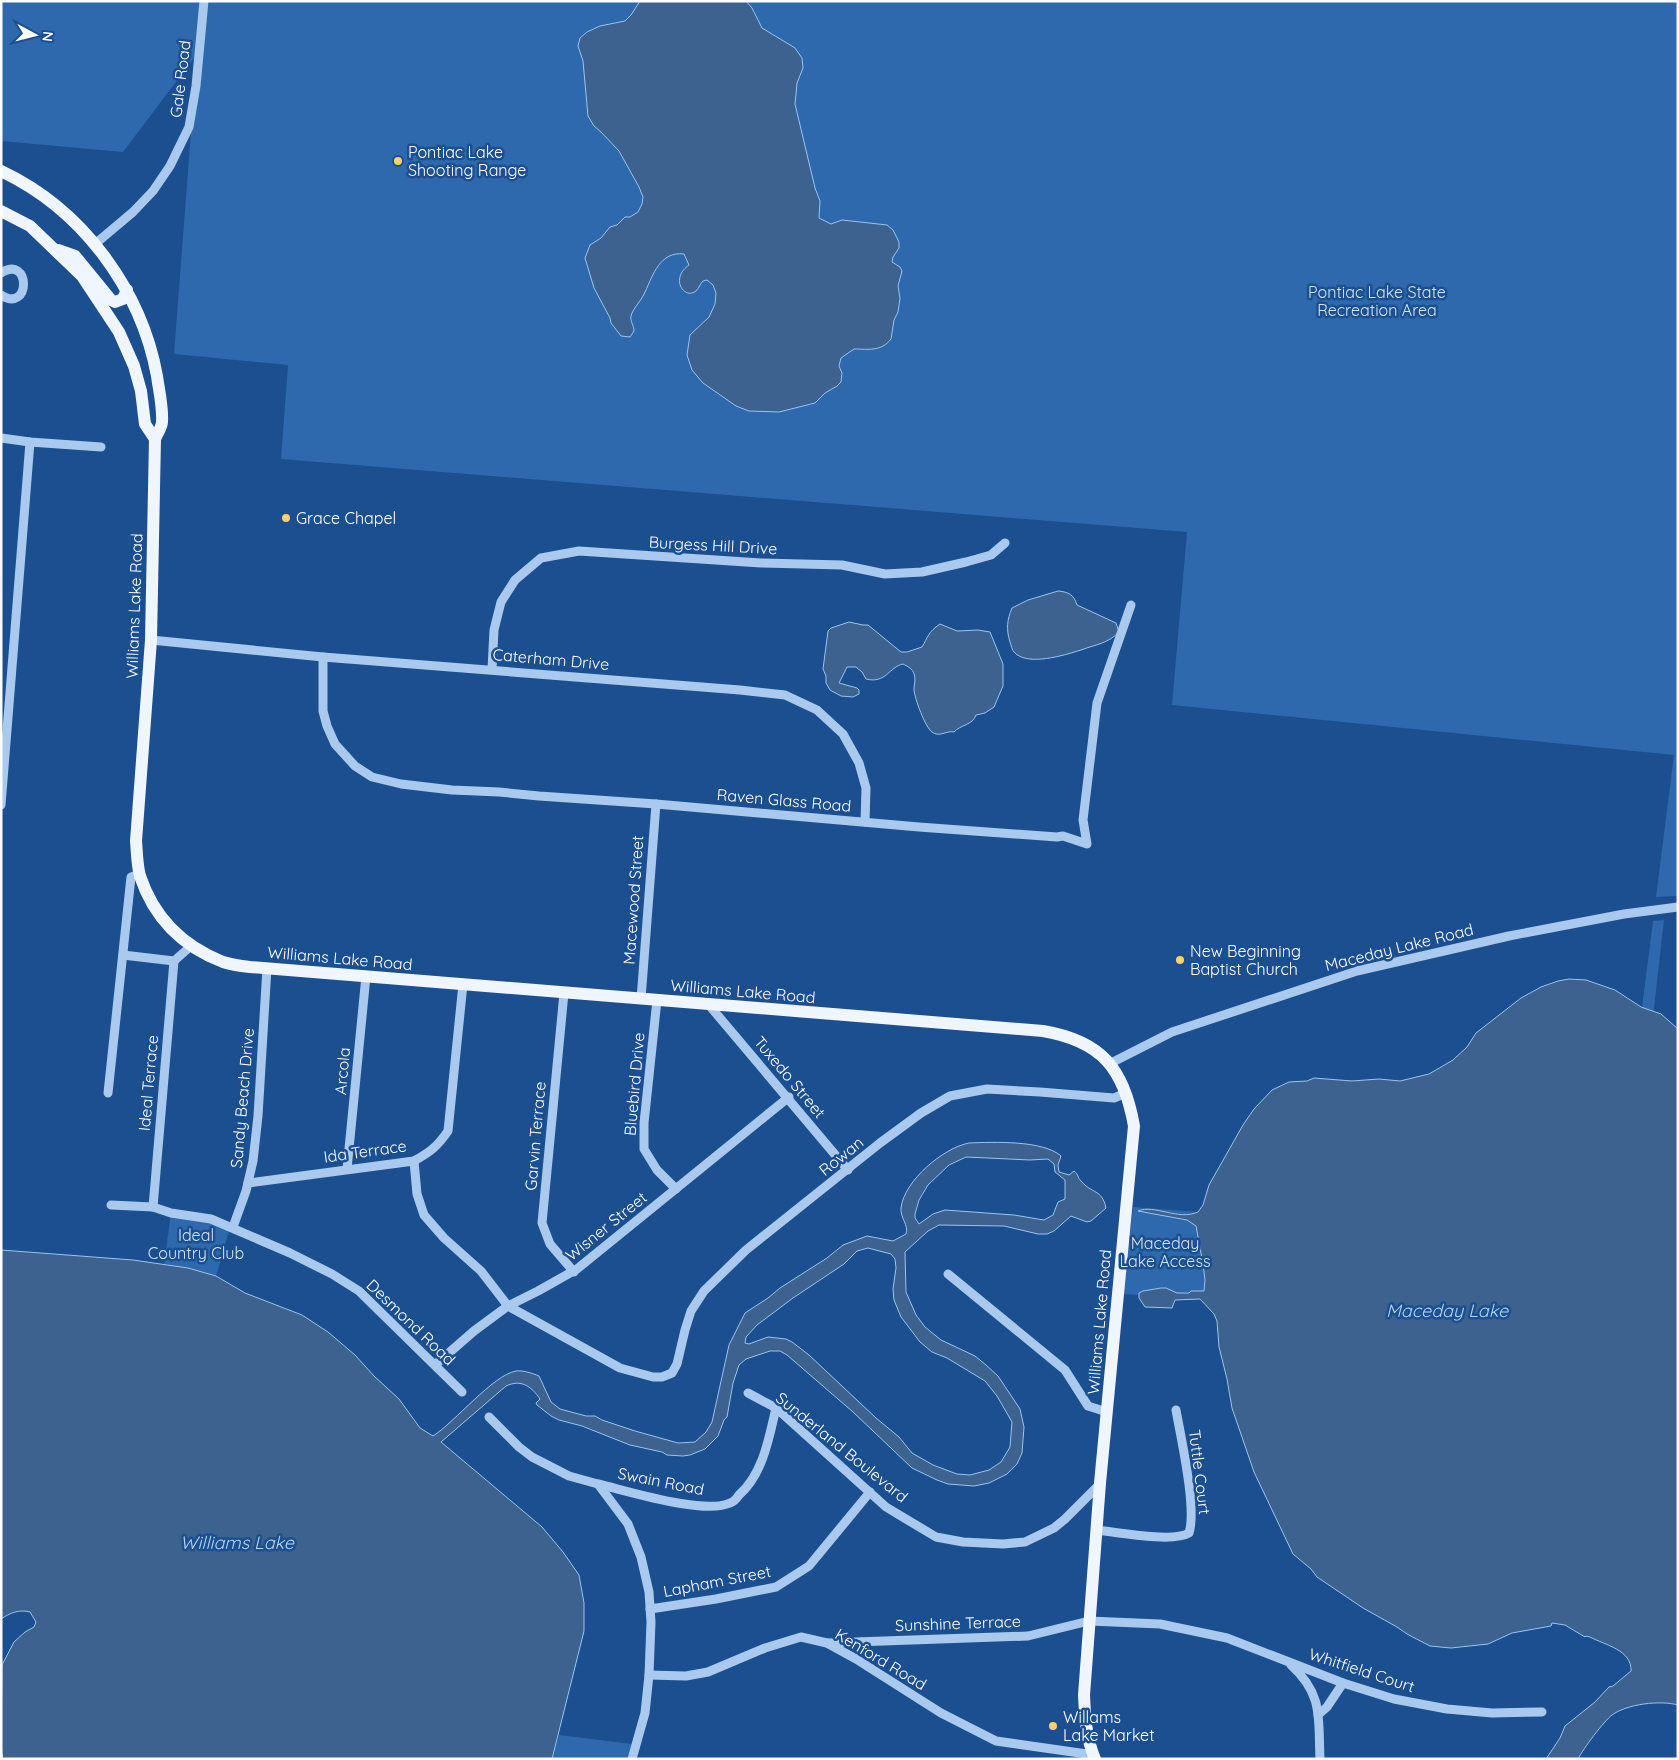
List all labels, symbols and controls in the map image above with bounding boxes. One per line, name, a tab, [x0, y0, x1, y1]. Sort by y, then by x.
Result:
north arrow	[10, 10, 60, 60]
text: N	[38, 30, 57, 43]
street label: Gale Road	[165, 39, 195, 119]
place label: Pontiac Lake Shooting Range	[408, 142, 526, 180]
marker: Pontiac Lake Shooting Range	[392, 155, 404, 167]
park label: Pontiac Lake State Recreation Area	[1308, 282, 1446, 320]
place label: Grace Chapel	[296, 508, 396, 528]
marker: Grace Chapel	[280, 512, 292, 524]
street label: Burgess Hill Drive	[648, 532, 778, 558]
street label: Williams Lake Road	[121, 533, 147, 679]
street label: Caterham Drive	[492, 644, 610, 674]
street label: Raven Glass Road	[716, 784, 852, 816]
street label: Macewood Street	[619, 835, 647, 965]
street label: Maceday Lake Road	[1323, 919, 1475, 975]
place label: New Beginning Baptist Church	[1190, 941, 1301, 979]
street label: Williams Lake Road	[267, 942, 413, 974]
marker: New Beginning Baptist Church	[1174, 954, 1186, 966]
street label: Williams Lake Road	[670, 975, 816, 1007]
street label: Sandy Beach Drive	[226, 1027, 258, 1169]
street label: Bluebird Drive	[620, 1032, 648, 1136]
street label: Tuxedo Street	[750, 1032, 830, 1122]
street label: Ideal Terrace	[134, 1034, 162, 1132]
street label: Arcola	[330, 1046, 354, 1096]
street label: Garvin Terrace	[520, 1081, 550, 1191]
street label: Rowan	[815, 1132, 867, 1180]
street label: Ida Terrace	[322, 1135, 408, 1167]
street label: Wisner Street	[561, 1187, 651, 1265]
park label: Ideal Country Club	[148, 1225, 244, 1263]
park label: Maceday Lake Access	[1120, 1233, 1210, 1271]
street label: Williams Lake Road	[1083, 1249, 1115, 1395]
street label: Desmond Road	[363, 1275, 459, 1369]
water label: Maceday Lake	[1386, 1299, 1509, 1322]
street label: Sunderland Boulevard	[772, 1388, 912, 1506]
street label: Tuttle Court	[1185, 1428, 1215, 1516]
street label: Swain Road	[616, 1463, 706, 1499]
water label: Williams Lake	[180, 1531, 295, 1554]
street label: Lapham Street	[661, 1561, 773, 1601]
street label: Sunshine Terrace	[895, 1611, 1021, 1635]
street label: Kenford Road	[832, 1624, 930, 1694]
street label: Whitfield Court	[1307, 1643, 1417, 1697]
place label: Willams Lake Market	[1063, 1707, 1155, 1745]
marker: Willams Lake Market	[1047, 1720, 1059, 1732]

